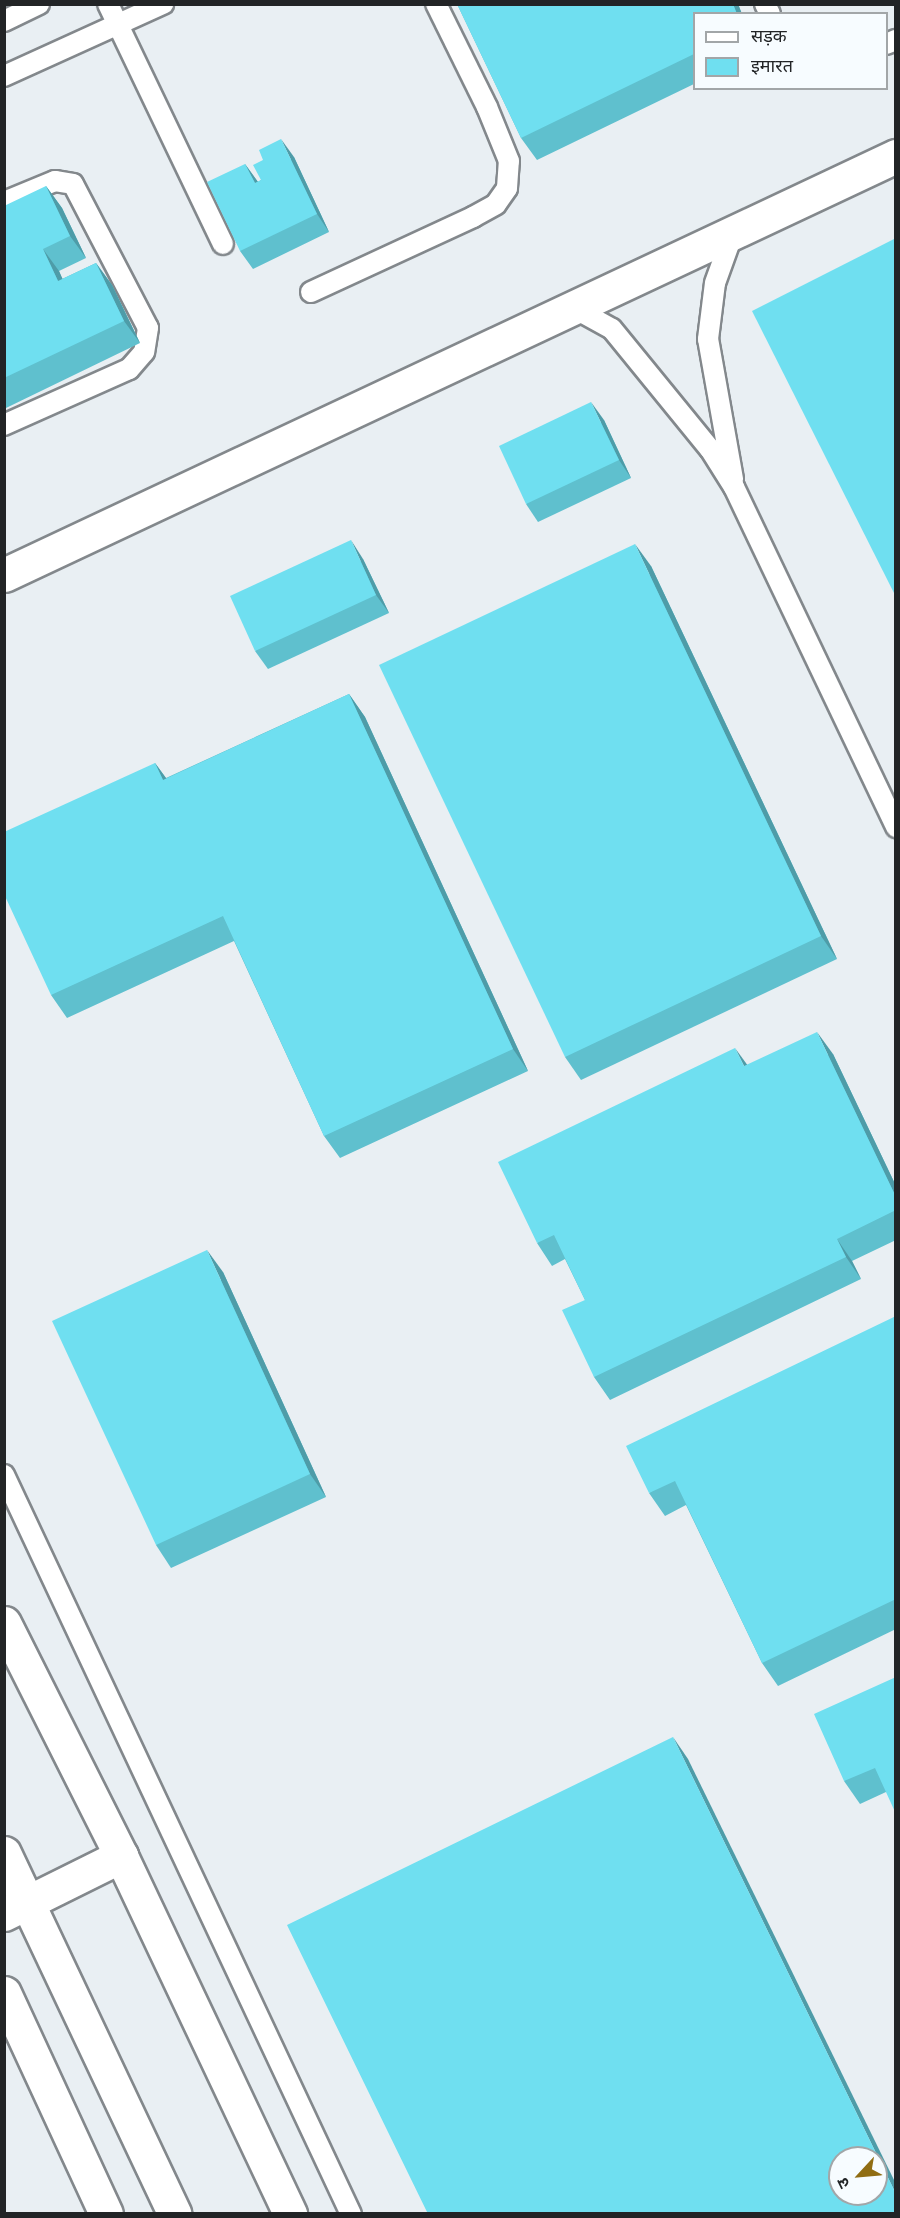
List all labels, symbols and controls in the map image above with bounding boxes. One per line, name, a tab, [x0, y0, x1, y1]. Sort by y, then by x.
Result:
legend	[693, 12, 888, 90]
text: सड़क	[751, 25, 787, 47]
text: इमारत	[751, 55, 793, 77]
north arrow	[828, 2146, 888, 2206]
text: उ	[833, 2175, 854, 2192]

